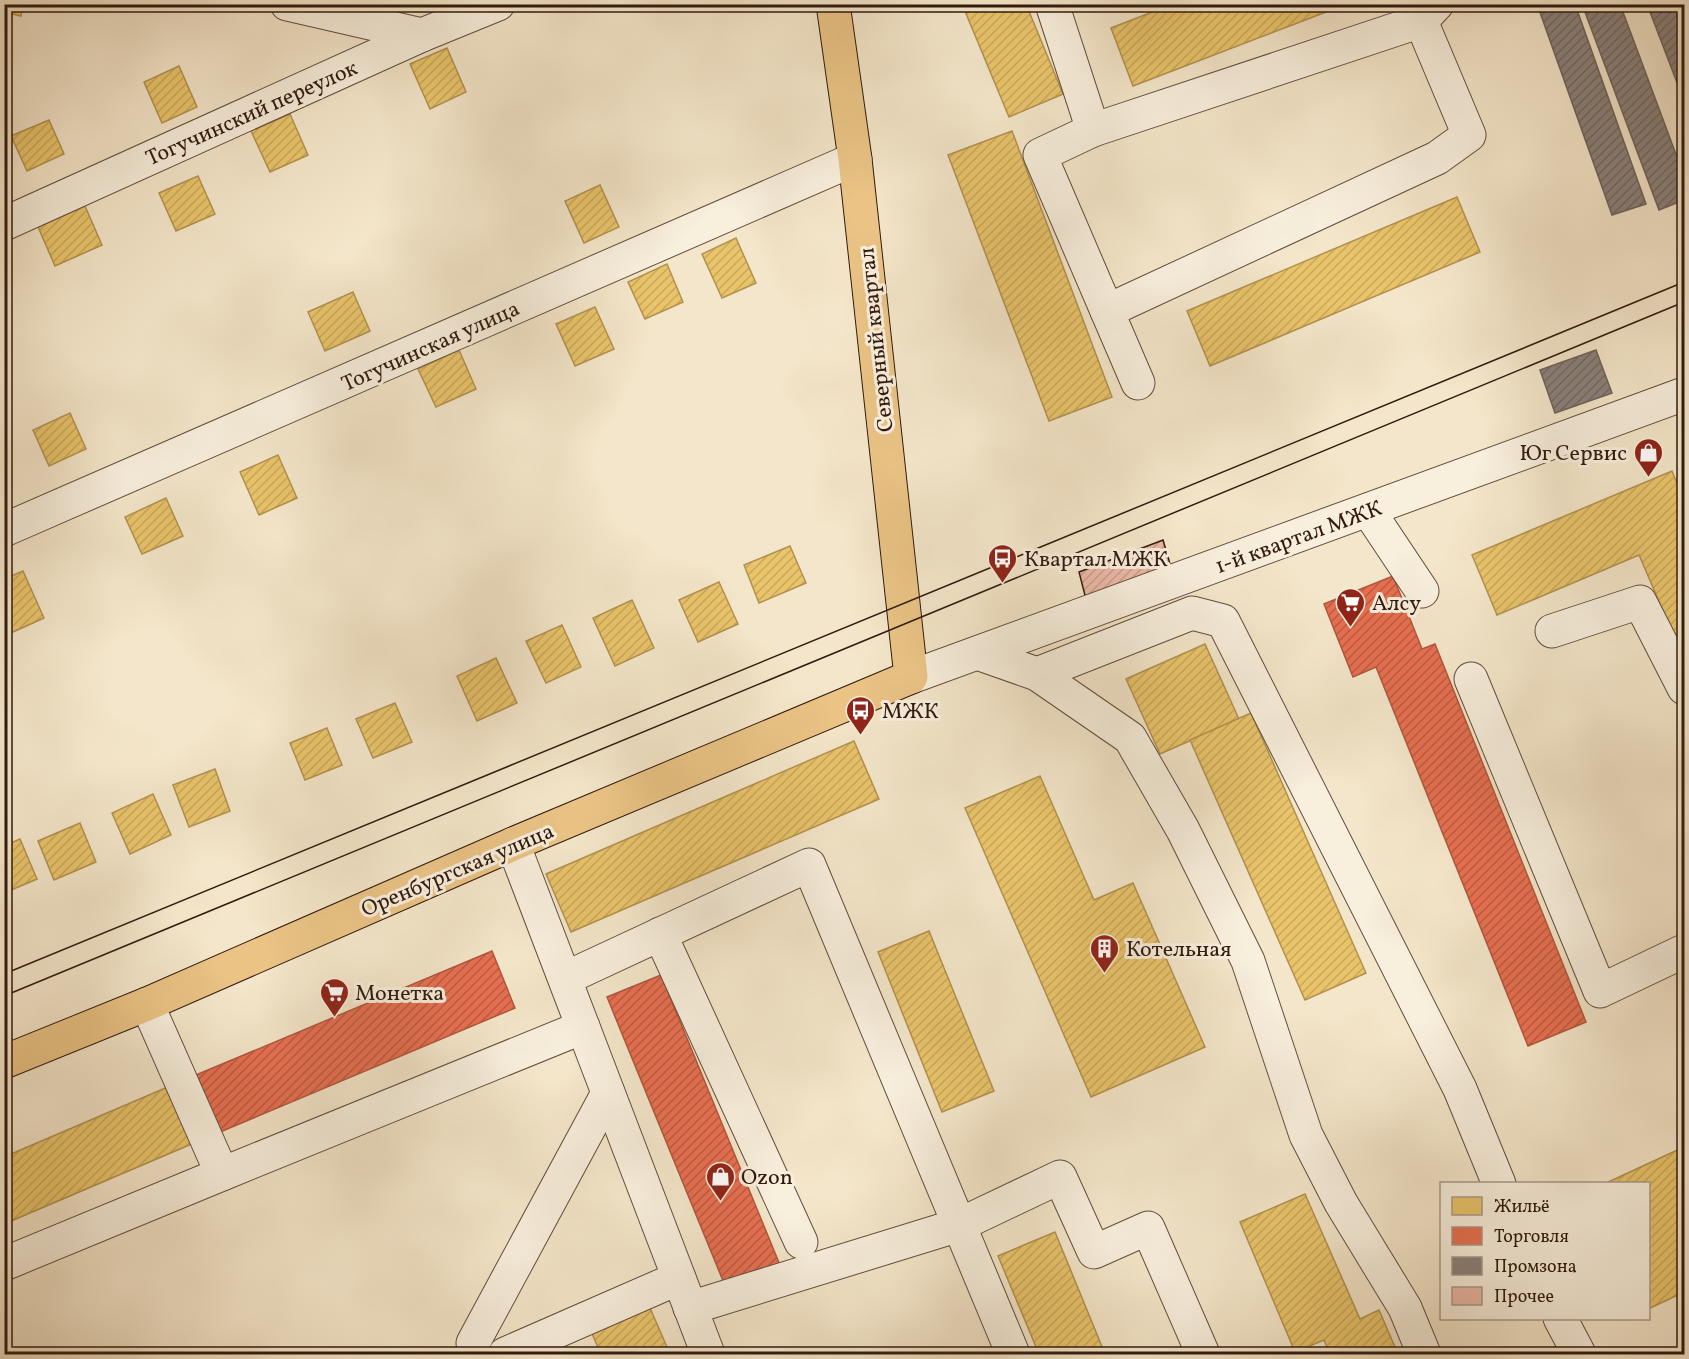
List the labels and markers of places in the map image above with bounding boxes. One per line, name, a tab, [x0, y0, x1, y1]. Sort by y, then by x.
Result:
shop icon: Юг Сервис	[1632, 436, 1664, 478]
place label: Юг Сервис	[1520, 439, 1627, 470]
bus stop icon: Квартал МЖК	[987, 542, 1019, 584]
place label: Квартал МЖК	[1024, 545, 1168, 576]
supermarket icon: Алсу	[1335, 586, 1367, 628]
place label: Алсу	[1372, 589, 1421, 620]
bus stop icon: МЖК	[845, 694, 877, 736]
place label: МЖК	[882, 697, 939, 728]
building icon: Котельная	[1089, 932, 1121, 974]
place label: Котельная	[1126, 935, 1232, 966]
supermarket icon: Монетка	[318, 976, 350, 1018]
place label: Монетка	[355, 979, 444, 1010]
shop icon: Ozon	[704, 1160, 736, 1202]
place label: Ozon	[741, 1163, 793, 1194]

